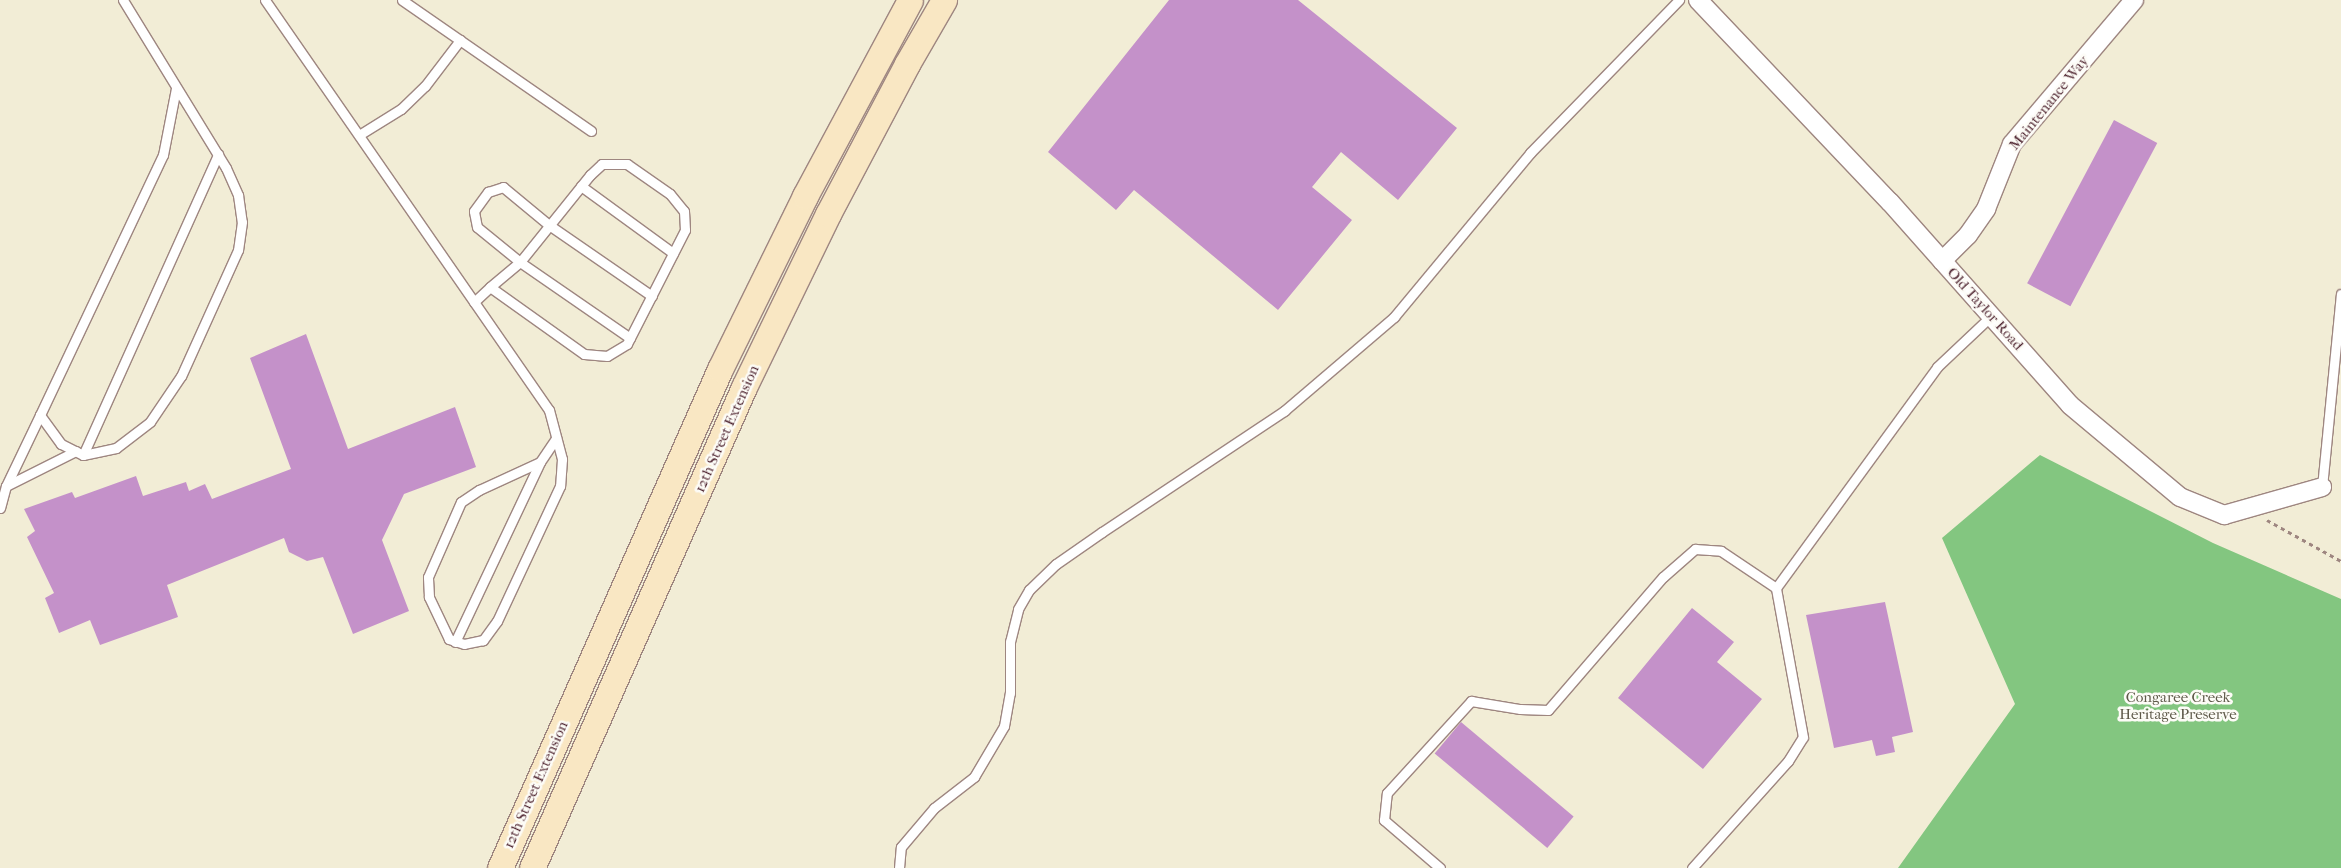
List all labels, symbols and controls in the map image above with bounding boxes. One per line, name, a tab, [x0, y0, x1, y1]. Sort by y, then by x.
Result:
street label: Maintenance Way	[2005, 52, 2093, 154]
street label: Old Taylor Road	[1943, 264, 2027, 354]
street label: 12th Street Extension	[691, 363, 763, 495]
park label: Congaree Creek Heritage Preserve	[2119, 688, 2237, 723]
street label: 12th Street Extension	[500, 719, 572, 851]

